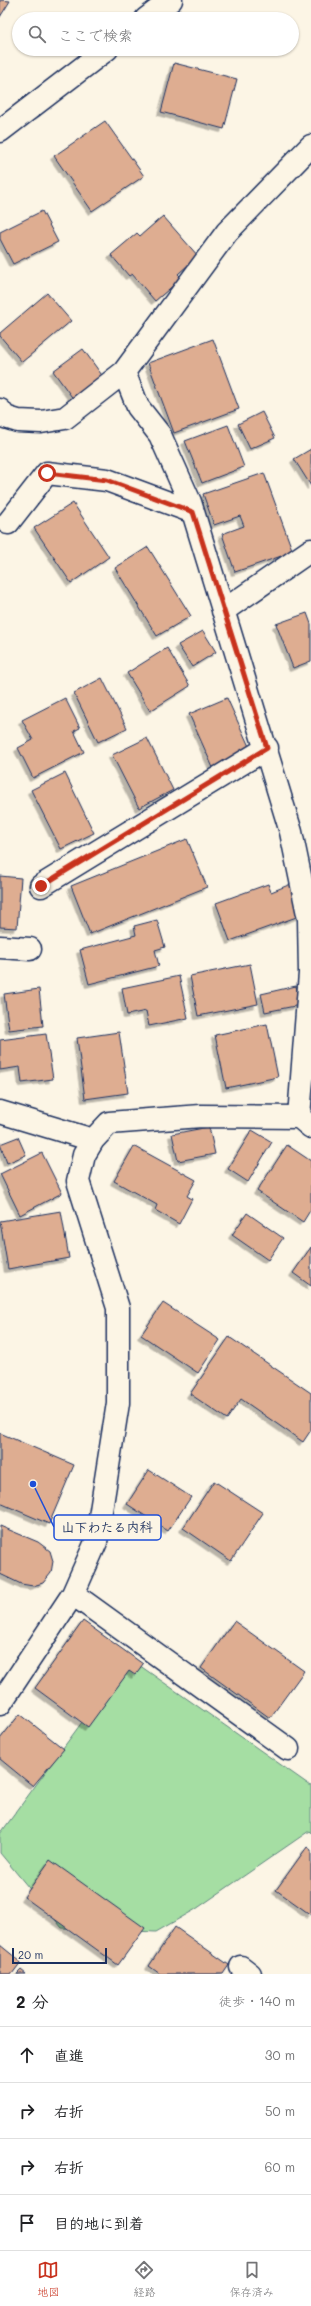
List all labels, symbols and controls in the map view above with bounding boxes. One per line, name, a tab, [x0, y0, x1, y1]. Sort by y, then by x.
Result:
search box	[12, 12, 299, 56]
icon: search	[26, 23, 48, 45]
text: ここで検索	[58, 25, 133, 45]
route start	[38, 464, 56, 482]
route end	[32, 877, 50, 895]
callout: 山下わたる内科	[54, 1515, 161, 1540]
text: 山下わたる内科	[61, 1518, 153, 1535]
scale bar	[12, 1946, 107, 1965]
text: 20 m	[18, 1947, 43, 1962]
text: 2 分	[16, 1990, 49, 2012]
text: 徒歩 · 140 m	[219, 1992, 295, 2009]
icon: ahead	[16, 2044, 38, 2066]
text: 直進	[54, 2045, 84, 2065]
text: 30 m	[265, 2046, 295, 2063]
icon: right	[16, 2100, 38, 2122]
text: 右折	[54, 2101, 84, 2121]
text: 50 m	[265, 2102, 295, 2119]
icon: right	[16, 2156, 38, 2178]
text: 右折	[54, 2157, 84, 2177]
text: 60 m	[265, 2158, 295, 2175]
icon: arrive	[16, 2212, 38, 2234]
text: 目的地に到着	[54, 2213, 144, 2233]
tab: 地図	[37, 2259, 59, 2299]
tab: 経路	[133, 2259, 155, 2299]
tab: 保存済み	[230, 2259, 274, 2299]

